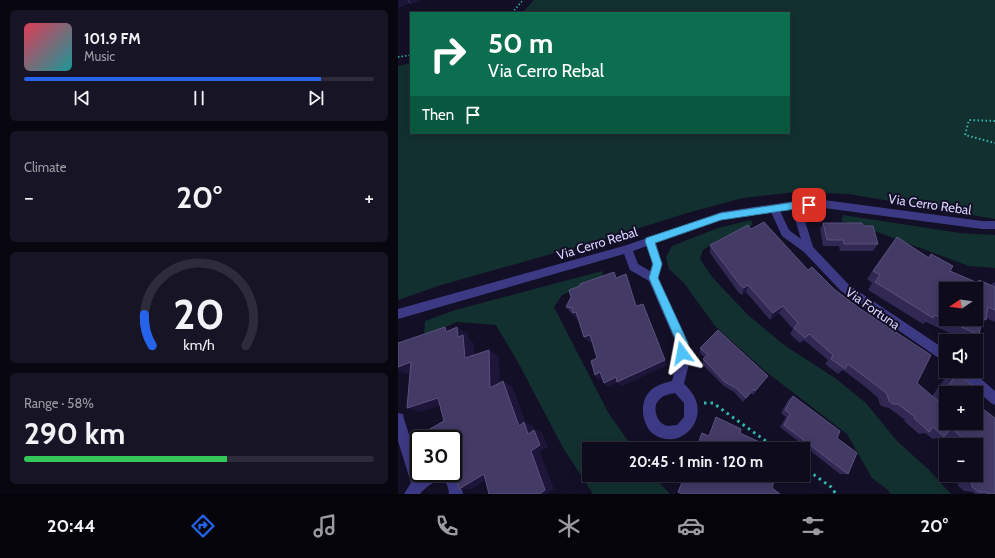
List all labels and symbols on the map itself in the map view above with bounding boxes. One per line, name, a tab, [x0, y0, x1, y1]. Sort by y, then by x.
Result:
pin	[792, 188, 826, 222]
street label: Via Cerro Rebal	[887, 190, 973, 218]
street label: Via Cerro Rebal	[555, 223, 639, 263]
north arrow	[939, 282, 983, 326]
street label: Via Fortuna	[843, 283, 904, 333]
position arrow	[661, 332, 703, 374]
speed limit sign: 30	[410, 430, 462, 482]

